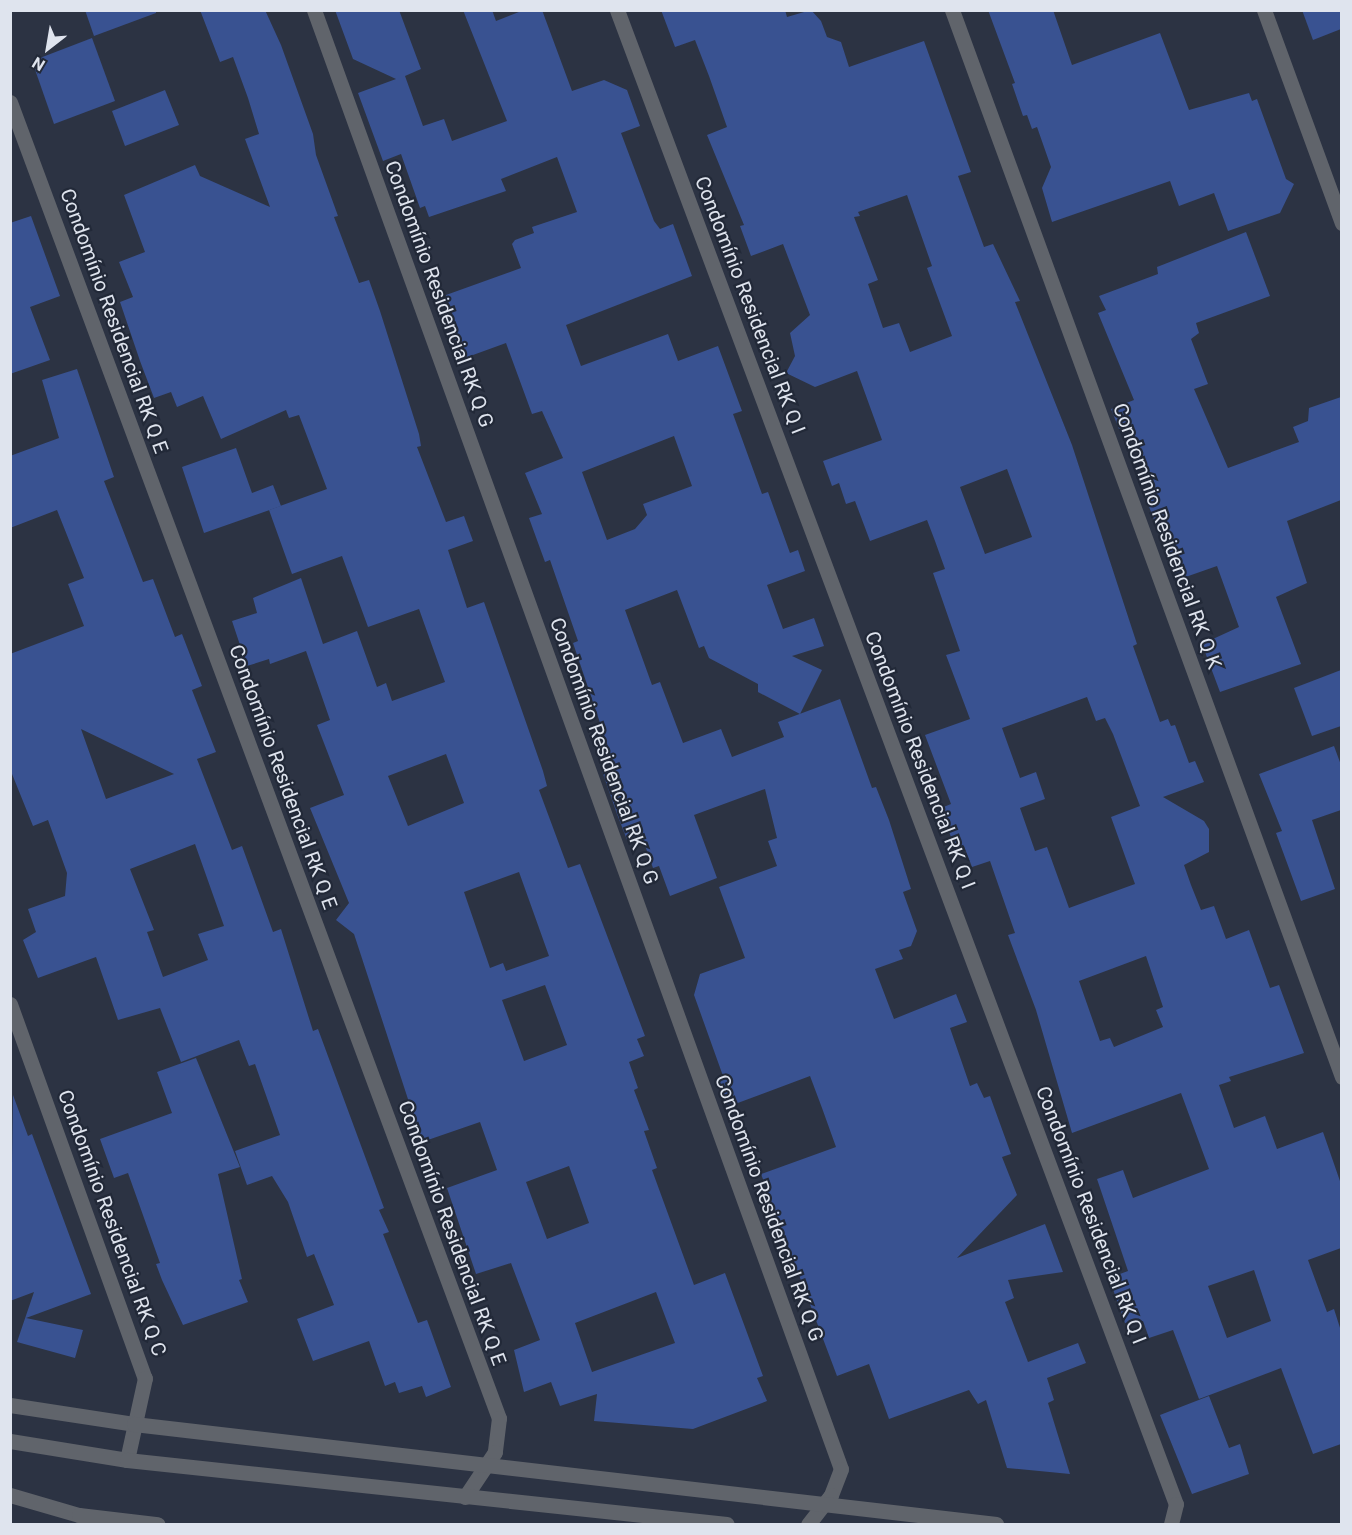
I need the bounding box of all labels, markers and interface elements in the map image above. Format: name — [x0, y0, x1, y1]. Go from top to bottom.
north arrow — [18, 18, 78, 78]
text: N — [29, 53, 48, 75]
street label: Condomínio Residencial RK Q G — [379, 157, 499, 431]
street label: Condomínio Residencial RK Q I — [690, 173, 810, 437]
street label: Condomínio Residencial RK Q E — [55, 185, 173, 457]
street label: Condomínio Residencial RK Q K — [1108, 400, 1226, 672]
street label: Condomínio Residencial RK Q G — [544, 614, 664, 888]
street label: Condomínio Residencial RK Q I — [860, 628, 980, 892]
street label: Condomínio Residencial RK Q E — [224, 641, 342, 913]
street label: Condomínio Residencial RK Q G — [709, 1071, 829, 1345]
street label: Condomínio Residencial RK Q I — [1031, 1083, 1151, 1347]
street label: Condomínio Residencial RK Q C — [53, 1087, 171, 1359]
street label: Condomínio Residencial RK Q E — [393, 1097, 511, 1369]

